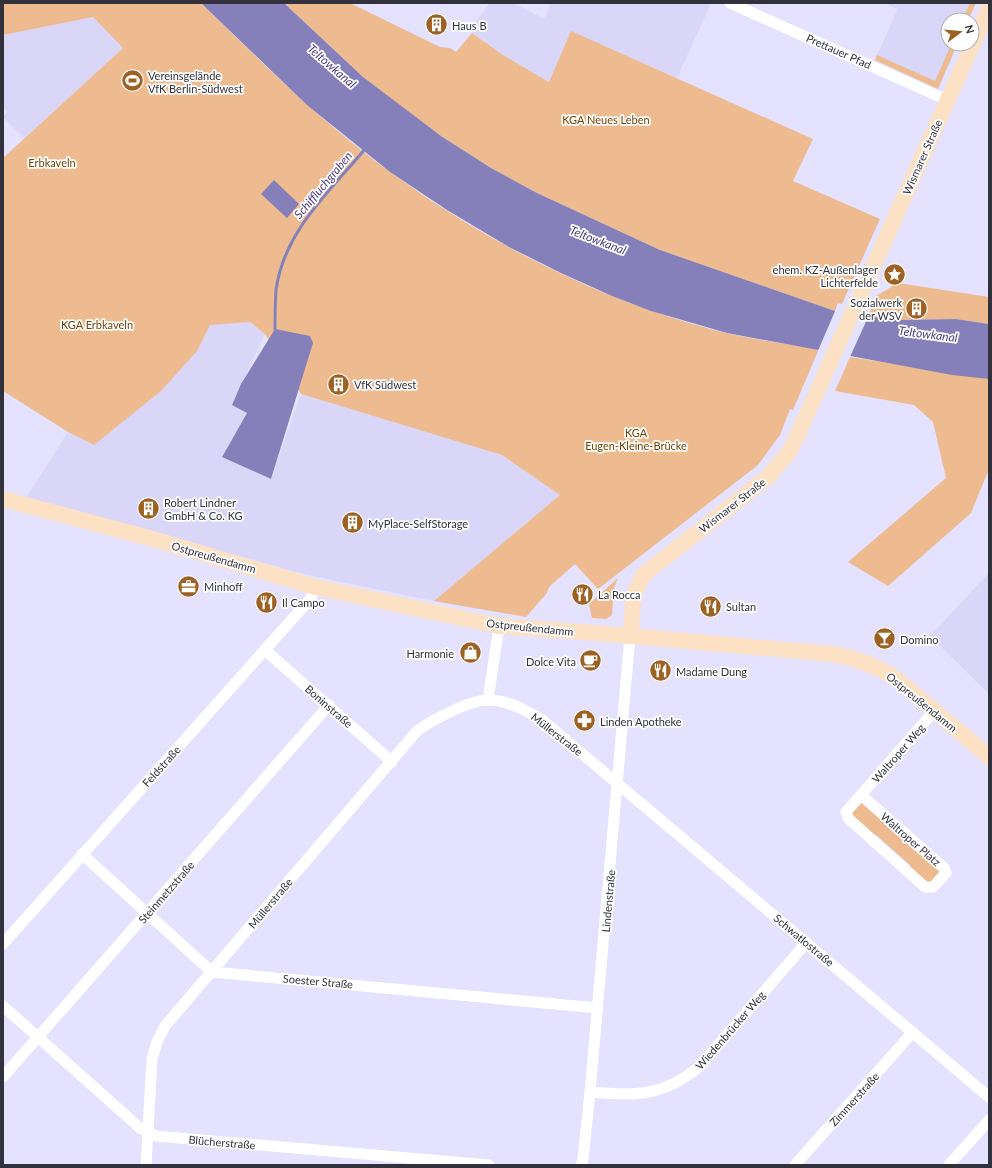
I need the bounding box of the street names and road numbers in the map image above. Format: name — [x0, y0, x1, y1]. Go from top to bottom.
street label: Prettauer Pfad — [805, 31, 873, 71]
street label: Wismarer Straße — [900, 117, 944, 196]
street label: Wismarer Straße — [696, 475, 768, 535]
street label: Ostpreußendamm — [170, 539, 258, 575]
street label: Ostpreußendamm — [486, 616, 574, 638]
street label: Ostpreußendamm — [884, 669, 960, 735]
street label: Boninstraße — [303, 682, 355, 730]
street label: Müllerstraße — [529, 710, 585, 758]
street label: Waltroper Weg — [869, 721, 927, 785]
street label: Feldstraße — [139, 743, 183, 789]
street label: Waltroper Platz — [878, 810, 944, 868]
street label: Steinmetzstraße — [135, 858, 197, 926]
street label: Lindenstraße — [599, 869, 617, 933]
street label: Müllerstraße — [245, 875, 295, 931]
street label: Schwatlostraße — [771, 911, 837, 969]
street label: Soester Straße — [282, 971, 354, 991]
street label: Wiedenbrücker Weg — [693, 988, 768, 1072]
street label: Zimmerstraße — [827, 1069, 882, 1128]
street label: Blücherstraße — [188, 1133, 256, 1151]

